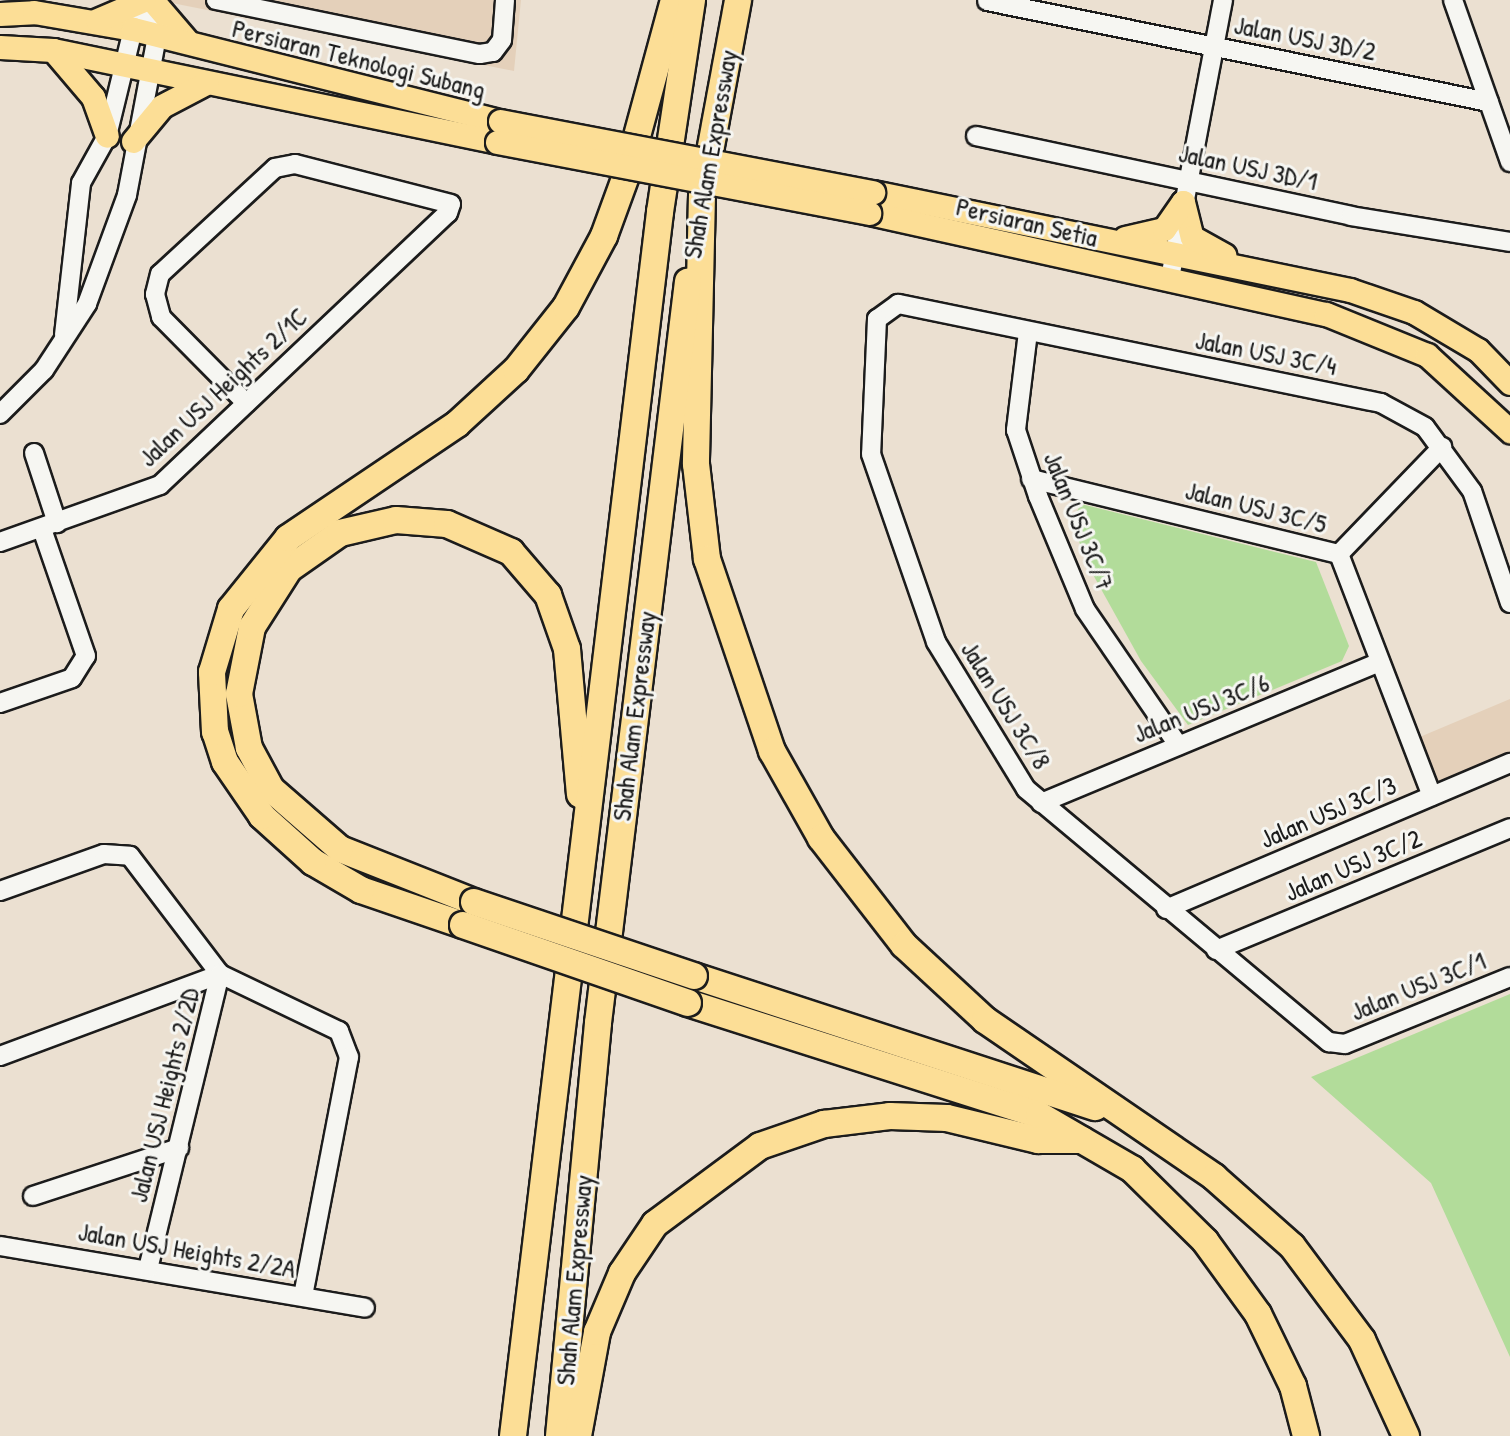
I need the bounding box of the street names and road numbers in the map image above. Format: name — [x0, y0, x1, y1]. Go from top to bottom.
street label: Jalan USJ 3D/2 — [1232, 9, 1378, 67]
street label: Persiaran Teknologi Subang — [229, 12, 489, 106]
street label: Shah Alam Expressway — [676, 47, 744, 261]
street label: Jalan USJ 3D/1 — [1176, 137, 1320, 197]
street label: Persiaran Setia — [953, 191, 1101, 253]
street label: Jalan USJ Heights 2/1C — [132, 301, 314, 473]
street label: Jalan USJ 3C/4 — [1193, 324, 1339, 382]
street label: Jalan USJ 3C/7 — [1037, 447, 1121, 595]
street label: Jalan USJ 3C/5 — [1182, 474, 1330, 540]
street label: Shah Alam Expressway — [606, 609, 662, 823]
street label: Jalan USJ 3C/8 — [954, 635, 1058, 775]
street label: Jalan USJ 3C/6 — [1129, 667, 1273, 749]
street label: Jalan USJ 3C/3 — [1255, 769, 1401, 855]
street label: Jalan USJ 3C/2 — [1280, 822, 1426, 908]
street label: Jalan USJ 3C/1 — [1346, 945, 1490, 1027]
street label: Jalan USJ Heights 2/2D — [122, 985, 206, 1205]
street label: Shah Alam Expressway — [549, 1173, 599, 1387]
street label: Jalan USJ Heights 2/2A — [76, 1216, 298, 1284]

